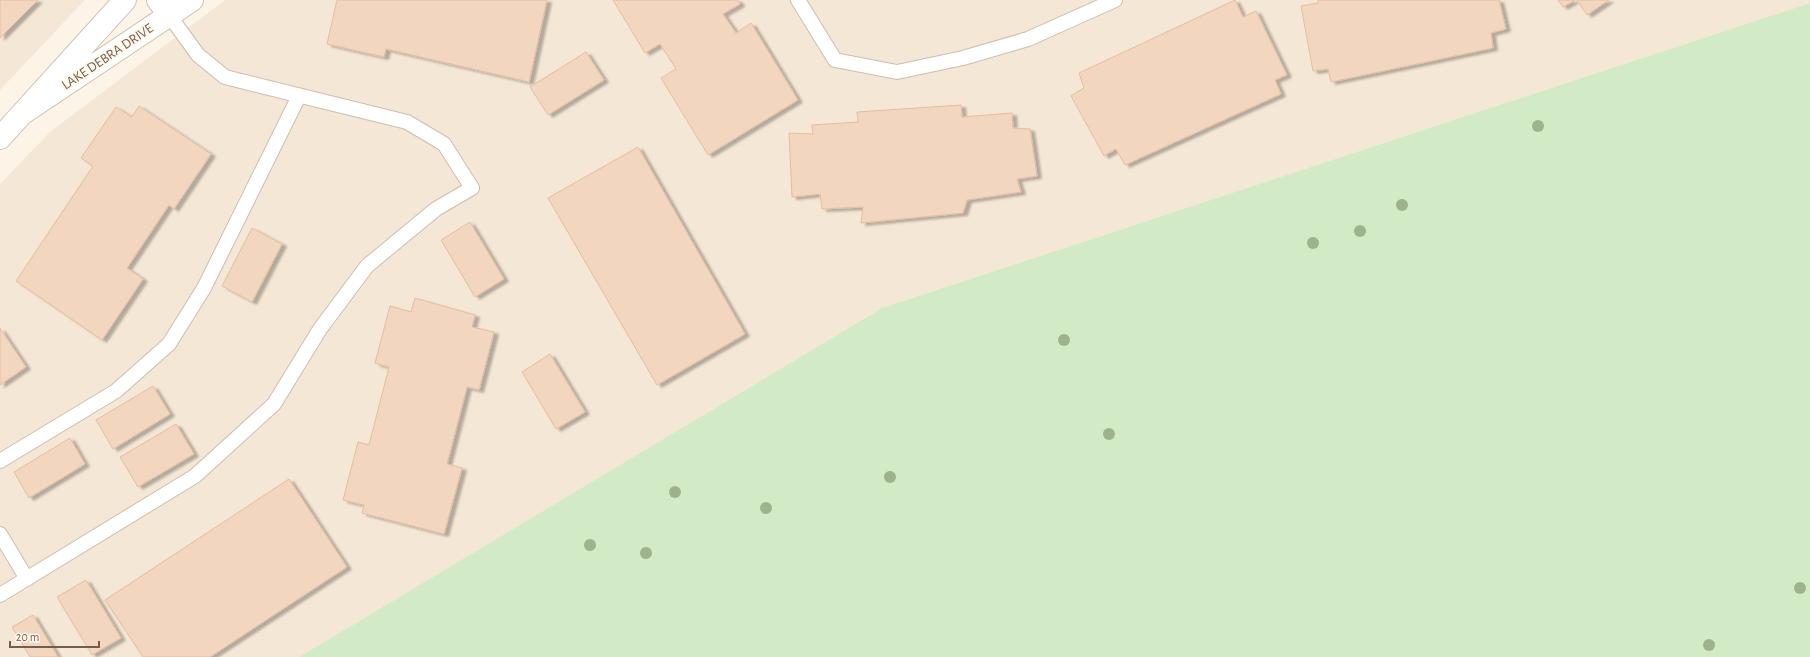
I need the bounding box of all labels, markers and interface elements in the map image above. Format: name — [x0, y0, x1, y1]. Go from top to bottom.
street label: LAKE DEBRA DRIVE — [59, 21, 156, 93]
scale bar — [10, 623, 99, 649]
text: 20 m — [16, 631, 39, 643]

